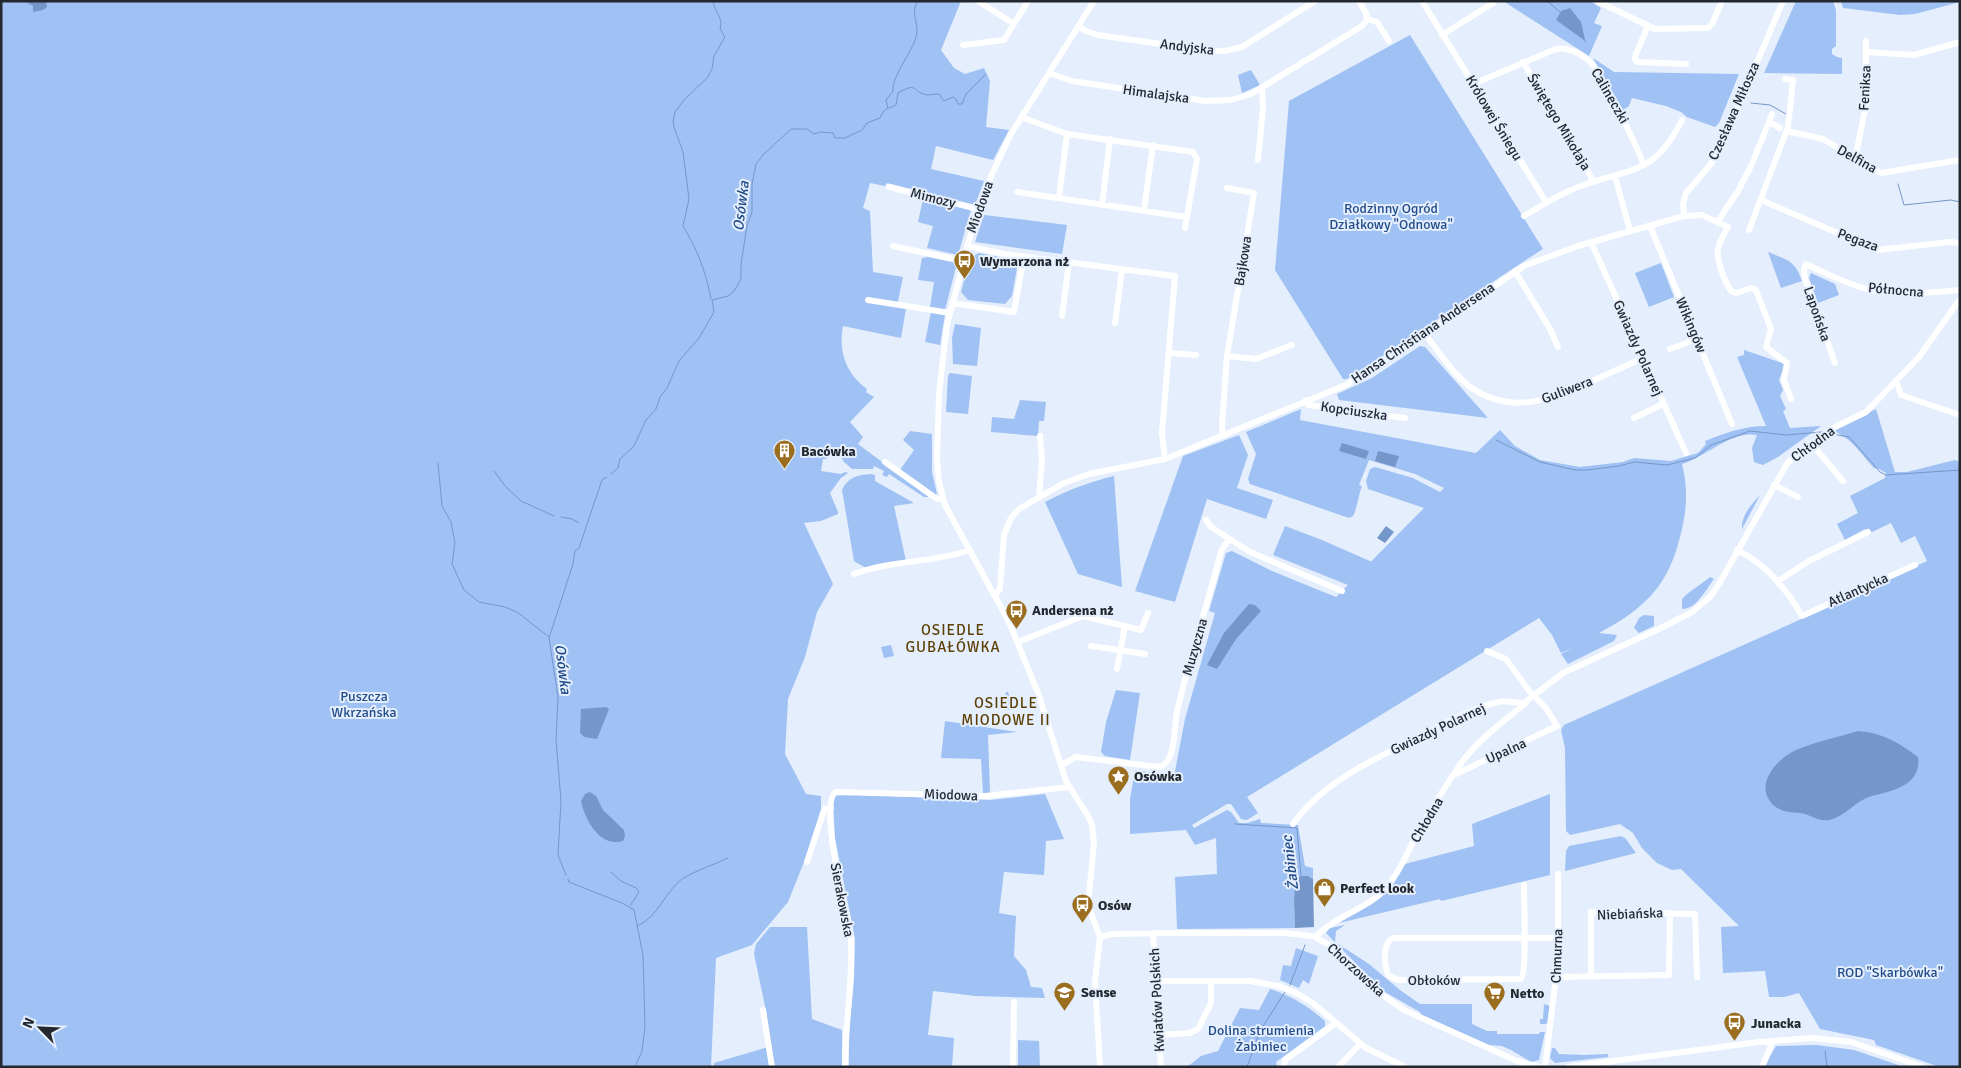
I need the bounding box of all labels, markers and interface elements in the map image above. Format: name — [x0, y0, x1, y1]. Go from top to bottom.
street label: Andyjska — [1159, 35, 1215, 59]
street label: Czesława Miłosza — [1705, 59, 1763, 163]
street label: Calineczki — [1587, 65, 1633, 127]
street label: Feniksa — [1855, 65, 1875, 111]
street label: Świętego Mikołaja — [1523, 70, 1595, 174]
street label: Królowej Śniegu — [1462, 72, 1526, 164]
street label: Himalajska — [1122, 81, 1190, 107]
street label: Delfina — [1834, 141, 1880, 177]
street label: Miodowa — [963, 179, 997, 235]
water label: Osówka — [729, 180, 753, 232]
street label: Mimozy — [909, 184, 958, 212]
park label: Rodzinny Ogród Działkowy "Odnowa" — [1329, 200, 1453, 233]
street label: Pegaza — [1835, 225, 1881, 255]
street label: Bajkowa — [1231, 235, 1255, 287]
bus stop icon: Wymarzona nż — [952, 249, 976, 280]
place label: Wymarzona nż — [980, 253, 1069, 270]
street label: Hansa Christiana Andersena — [1348, 279, 1498, 387]
street label: Północna — [1867, 279, 1925, 301]
street label: Lapońska — [1800, 284, 1834, 344]
street label: Wikingów — [1672, 295, 1710, 355]
street label: Gwiazdy Polarnej — [1609, 297, 1667, 399]
street label: Guliwera — [1539, 372, 1595, 408]
street label: Kopciuszka — [1319, 398, 1389, 424]
street label: Chłodna — [1788, 422, 1838, 466]
building icon: Bacówka — [773, 439, 797, 470]
place label: Bacówka — [801, 443, 856, 460]
street label: Atlantycka — [1825, 569, 1891, 611]
bus stop icon: Andersena nż — [1004, 598, 1028, 629]
place label: Andersena nż — [1032, 602, 1114, 619]
street label: Muzyczna — [1179, 616, 1211, 678]
district label: OSIEDLE GUBAŁÓWKA — [905, 621, 1001, 656]
water label: Osówka — [551, 643, 575, 695]
park label: Puszcza Wkrzańska — [331, 688, 397, 721]
district label: OSIEDLE MIODOWE II — [961, 694, 1051, 729]
street label: Gwiazdy Polarnej — [1388, 699, 1488, 759]
street label: Upalna — [1483, 735, 1529, 767]
place icon: Osówka — [1106, 764, 1130, 795]
place label: Osówka — [1134, 768, 1182, 785]
street label: Miodowa — [924, 786, 978, 804]
street label: Chłodna — [1407, 794, 1447, 846]
water label: Żabiniec — [1278, 834, 1302, 891]
street label: Sierakowska — [827, 862, 857, 938]
shop icon: Perfect look — [1312, 876, 1336, 907]
place label: Perfect look — [1340, 880, 1415, 897]
bus stop icon: Osów — [1070, 893, 1094, 924]
place label: Osów — [1098, 897, 1132, 914]
street label: Niebiańska — [1596, 904, 1664, 924]
street label: Chmurna — [1548, 928, 1566, 984]
street label: Chorzowska — [1323, 940, 1389, 1000]
street label: Kwiatów Polskich — [1146, 948, 1168, 1052]
park label: ROD "Skarbówka" — [1837, 964, 1943, 981]
street label: Obłoków — [1408, 972, 1460, 989]
school or university icon: Sense — [1053, 980, 1077, 1011]
supermarket icon: Netto — [1482, 981, 1506, 1012]
place label: Sense — [1081, 984, 1117, 1001]
place label: Netto — [1510, 985, 1544, 1002]
north arrow — [15, 1003, 65, 1053]
bus stop icon: Junacka — [1723, 1011, 1747, 1042]
text: N — [19, 1015, 38, 1031]
place label: Junacka — [1751, 1015, 1801, 1032]
park label: Dolina strumienia Żabiniec — [1208, 1022, 1314, 1055]

